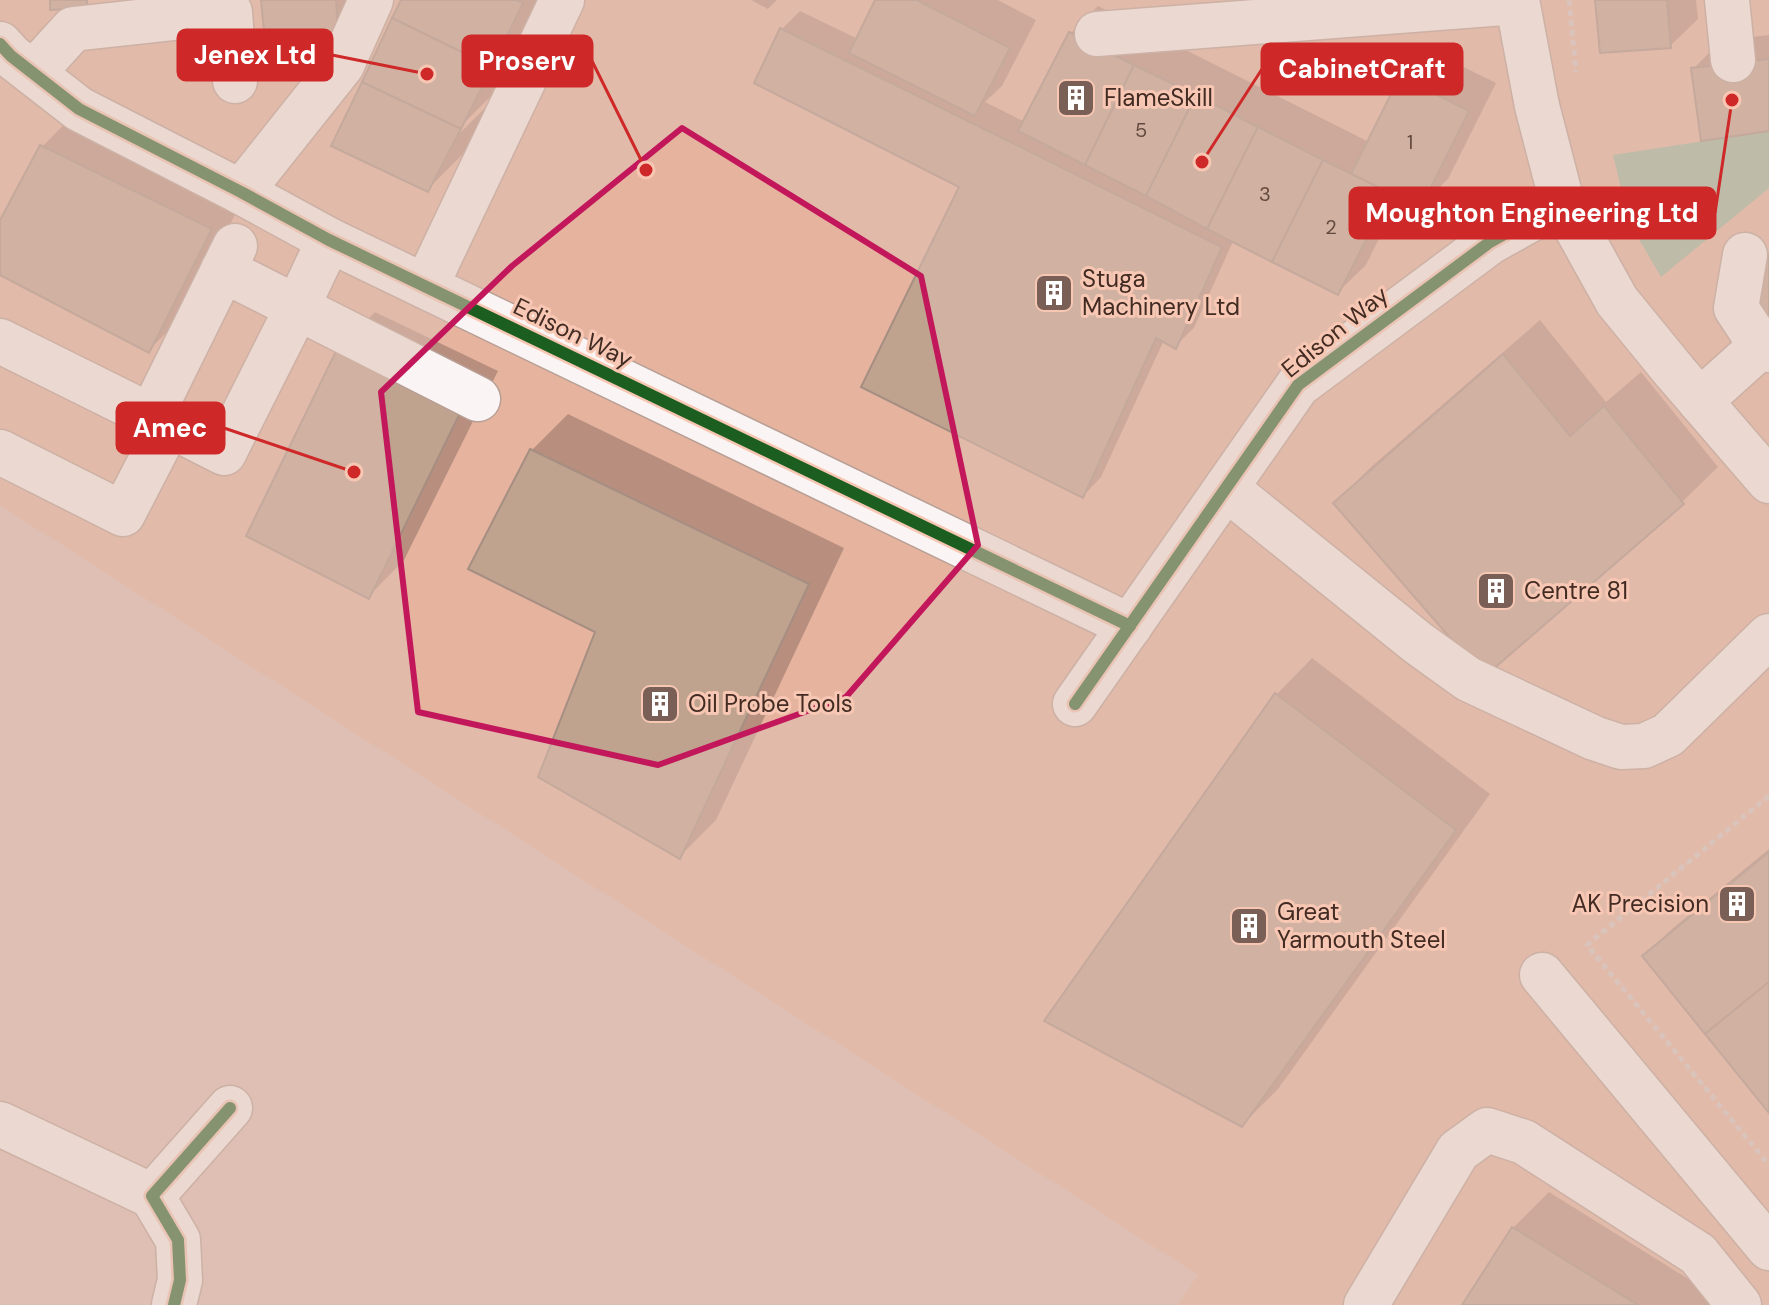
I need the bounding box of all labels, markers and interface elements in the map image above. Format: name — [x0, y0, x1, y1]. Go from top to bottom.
callout: Jenex Ltd — [178, 30, 332, 80]
callout: Proserv — [463, 36, 592, 86]
text: Jenex Ltd — [194, 38, 316, 72]
text: Proserv — [478, 44, 576, 78]
callout: CabinetCraft — [1262, 44, 1462, 94]
text: CabinetCraft — [1278, 52, 1446, 86]
building icon: FlameSkill — [1055, 77, 1097, 119]
place label: FlameSkill — [1104, 82, 1213, 113]
house number: 5 — [1135, 117, 1147, 143]
house number: 1 — [1407, 129, 1413, 155]
house number: 3 — [1259, 181, 1271, 207]
callout: Moughton Engineering Ltd — [1350, 188, 1715, 238]
text: Moughton Engineering Ltd — [1365, 196, 1699, 230]
house number: 2 — [1325, 214, 1337, 240]
place label: Stuga Machinery Ltd — [1082, 263, 1240, 322]
building icon: Stuga Machinery Ltd — [1033, 272, 1075, 314]
street label: Edison Way — [1275, 279, 1395, 384]
street label: Edison Way — [508, 290, 638, 375]
callout: Amec — [117, 403, 224, 453]
text: Amec — [133, 411, 207, 445]
building icon: Centre 81 — [1475, 570, 1517, 612]
place label: Centre 81 — [1524, 575, 1628, 606]
building icon: Oil Probe Tools — [639, 683, 681, 725]
place label: Oil Probe Tools — [688, 688, 853, 719]
building icon: AK Precision — [1716, 883, 1758, 925]
place label: AK Precision — [1571, 888, 1709, 919]
place label: Great Yarmouth Steel — [1277, 896, 1446, 955]
building icon: Great Yarmouth Steel — [1228, 905, 1270, 947]

